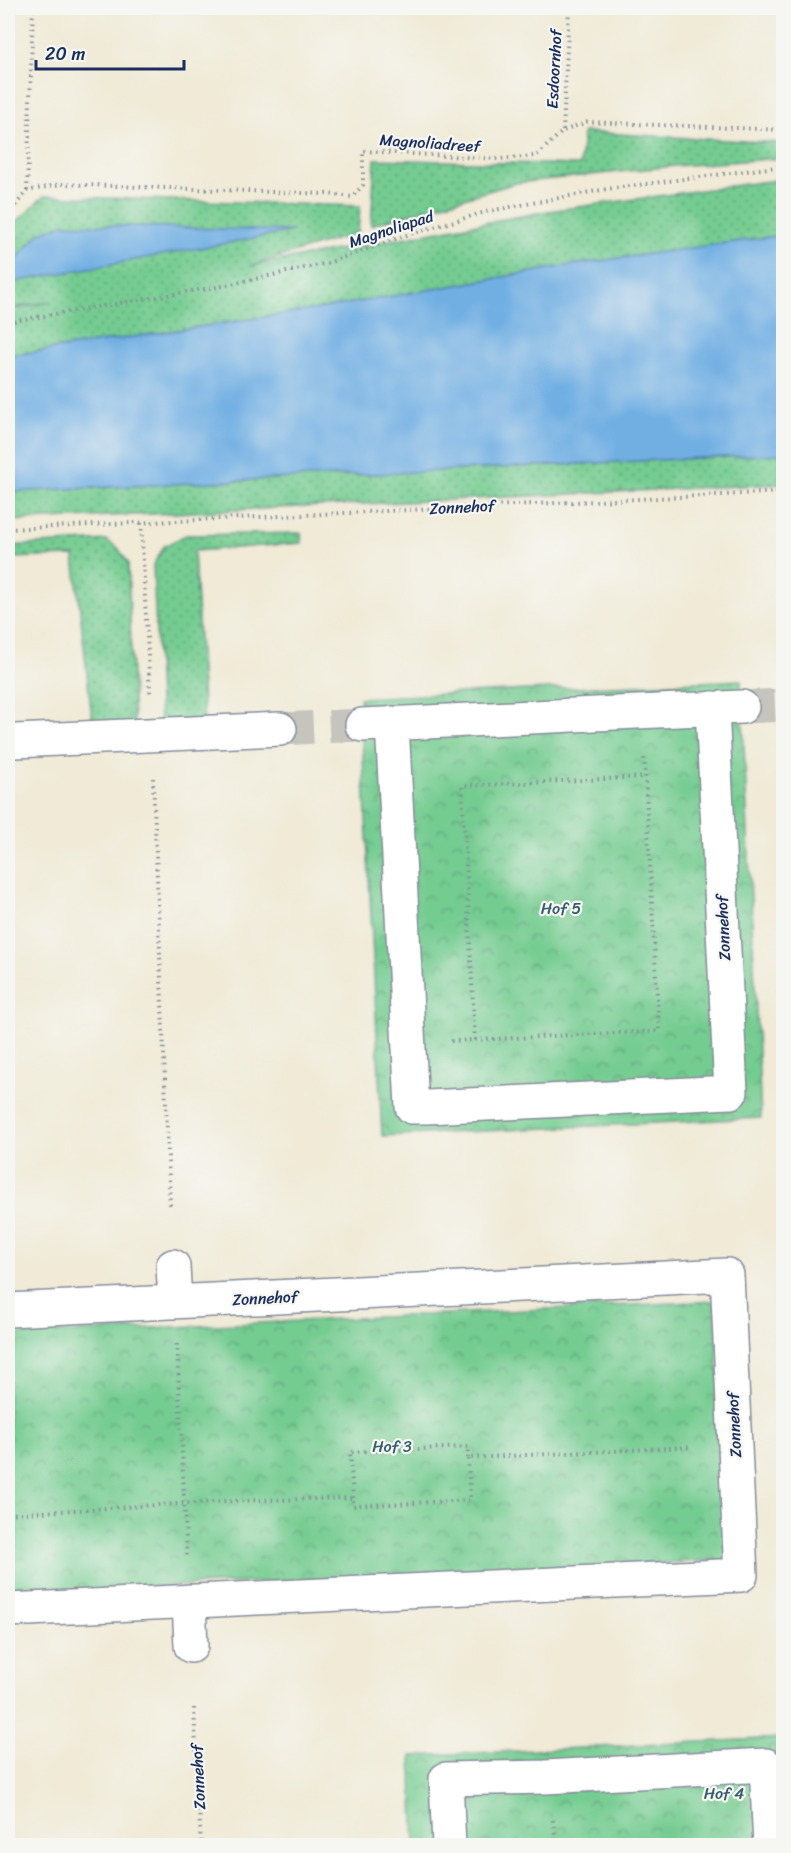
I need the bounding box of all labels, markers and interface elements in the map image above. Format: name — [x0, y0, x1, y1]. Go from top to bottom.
street label: Esdoornhof — [537, 27, 571, 109]
scale bar — [36, 33, 184, 71]
text: 20 m — [45, 38, 85, 70]
street label: Magnoliadreef — [379, 125, 483, 161]
street label: Magnoliapad — [345, 201, 439, 256]
street label: Zonnehof — [428, 491, 497, 523]
street label: Zonnehof — [707, 893, 739, 962]
park label: Hof 5 — [541, 894, 581, 923]
street label: Zonnehof — [231, 1282, 300, 1314]
street label: Zonnehof — [718, 1390, 750, 1459]
park label: Hof 3 — [372, 1432, 412, 1461]
street label: Zonnehof — [182, 1742, 214, 1811]
park label: Hof 4 — [704, 1779, 744, 1808]

